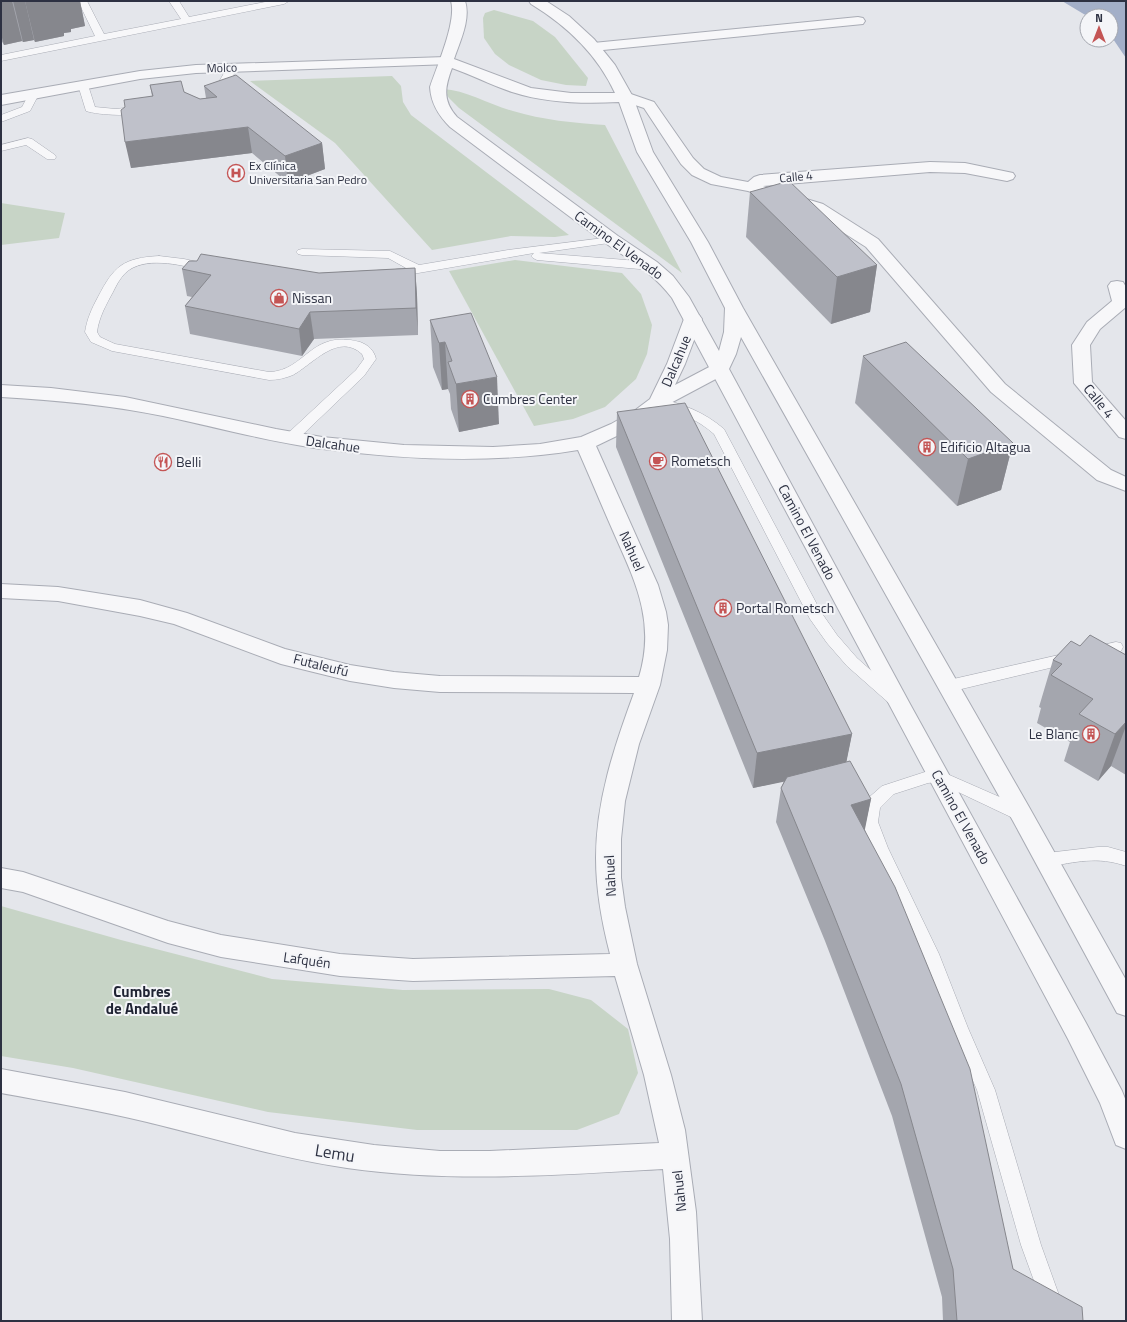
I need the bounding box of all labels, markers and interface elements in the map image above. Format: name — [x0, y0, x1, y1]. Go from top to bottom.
north arrow — [1079, 8, 1119, 48]
text: N — [1095, 10, 1103, 26]
street label: Molco — [206, 57, 238, 78]
place label: Ex Clínica Universitaria San Pedro — [249, 156, 367, 189]
hospital icon: Ex Clínica Universitaria San Pedro — [226, 163, 246, 183]
street label: Calle 4 — [778, 166, 814, 187]
street label: Camino El Venado — [570, 205, 668, 284]
place label: Nissan — [292, 287, 332, 308]
shop icon: Nissan — [269, 288, 289, 308]
street label: Dalcahue — [655, 332, 696, 390]
street label: Calle 4 — [1079, 379, 1120, 423]
place label: Cumbres Center — [483, 388, 577, 409]
building icon: Cumbres Center — [460, 389, 480, 409]
street label: Dalcahue — [305, 429, 361, 458]
place label: Edificio Altagua — [940, 436, 1031, 457]
building icon: Edificio Altagua — [917, 437, 937, 457]
place label: Rometsch — [671, 450, 731, 471]
place label: Belli — [176, 451, 201, 472]
cafe icon: Rometsch — [648, 451, 668, 471]
restaurant icon: Belli — [153, 452, 173, 472]
street label: Camino El Venado — [773, 480, 841, 583]
street label: Nahuel — [614, 527, 651, 574]
place label: Portal Rometsch — [736, 597, 834, 618]
building icon: Portal Rometsch — [713, 598, 733, 618]
street label: Futaleufú — [291, 648, 351, 682]
place label: Le Blanc — [1029, 723, 1078, 744]
building icon: Le Blanc — [1081, 724, 1101, 744]
street label: Camino El Venado — [927, 766, 996, 868]
street label: Nahuel — [598, 855, 621, 897]
street label: Lafquén — [282, 946, 332, 973]
district label: Cumbres de Andalué — [106, 980, 179, 1020]
street label: Lemu — [313, 1137, 357, 1169]
street label: Nahuel — [666, 1169, 691, 1213]

